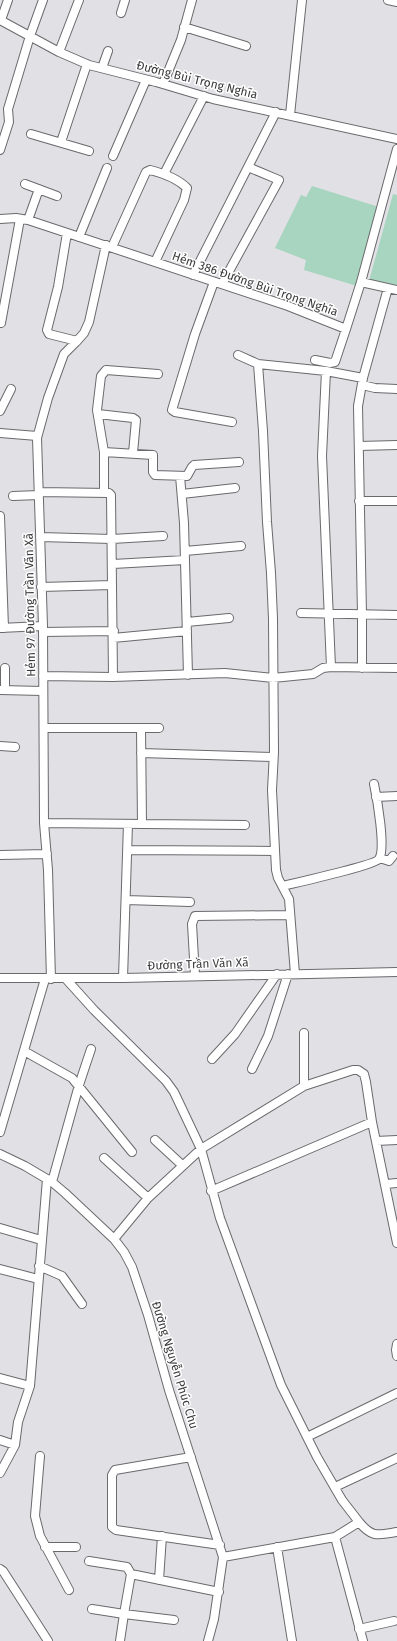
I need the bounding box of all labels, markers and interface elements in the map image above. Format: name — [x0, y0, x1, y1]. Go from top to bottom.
street label: Đường Bùi Trọng Nghĩa — [135, 58, 259, 102]
street label: Hẻm 386 Đường Bùi Trọng Nghĩa — [170, 249, 340, 319]
street label: Hẻm 97 Đường Trần Văn Xã — [21, 533, 38, 677]
street label: Đường Trần Văn Xã — [147, 954, 249, 973]
street label: Đường Nguyễn Phúc Chu — [149, 1299, 202, 1430]

